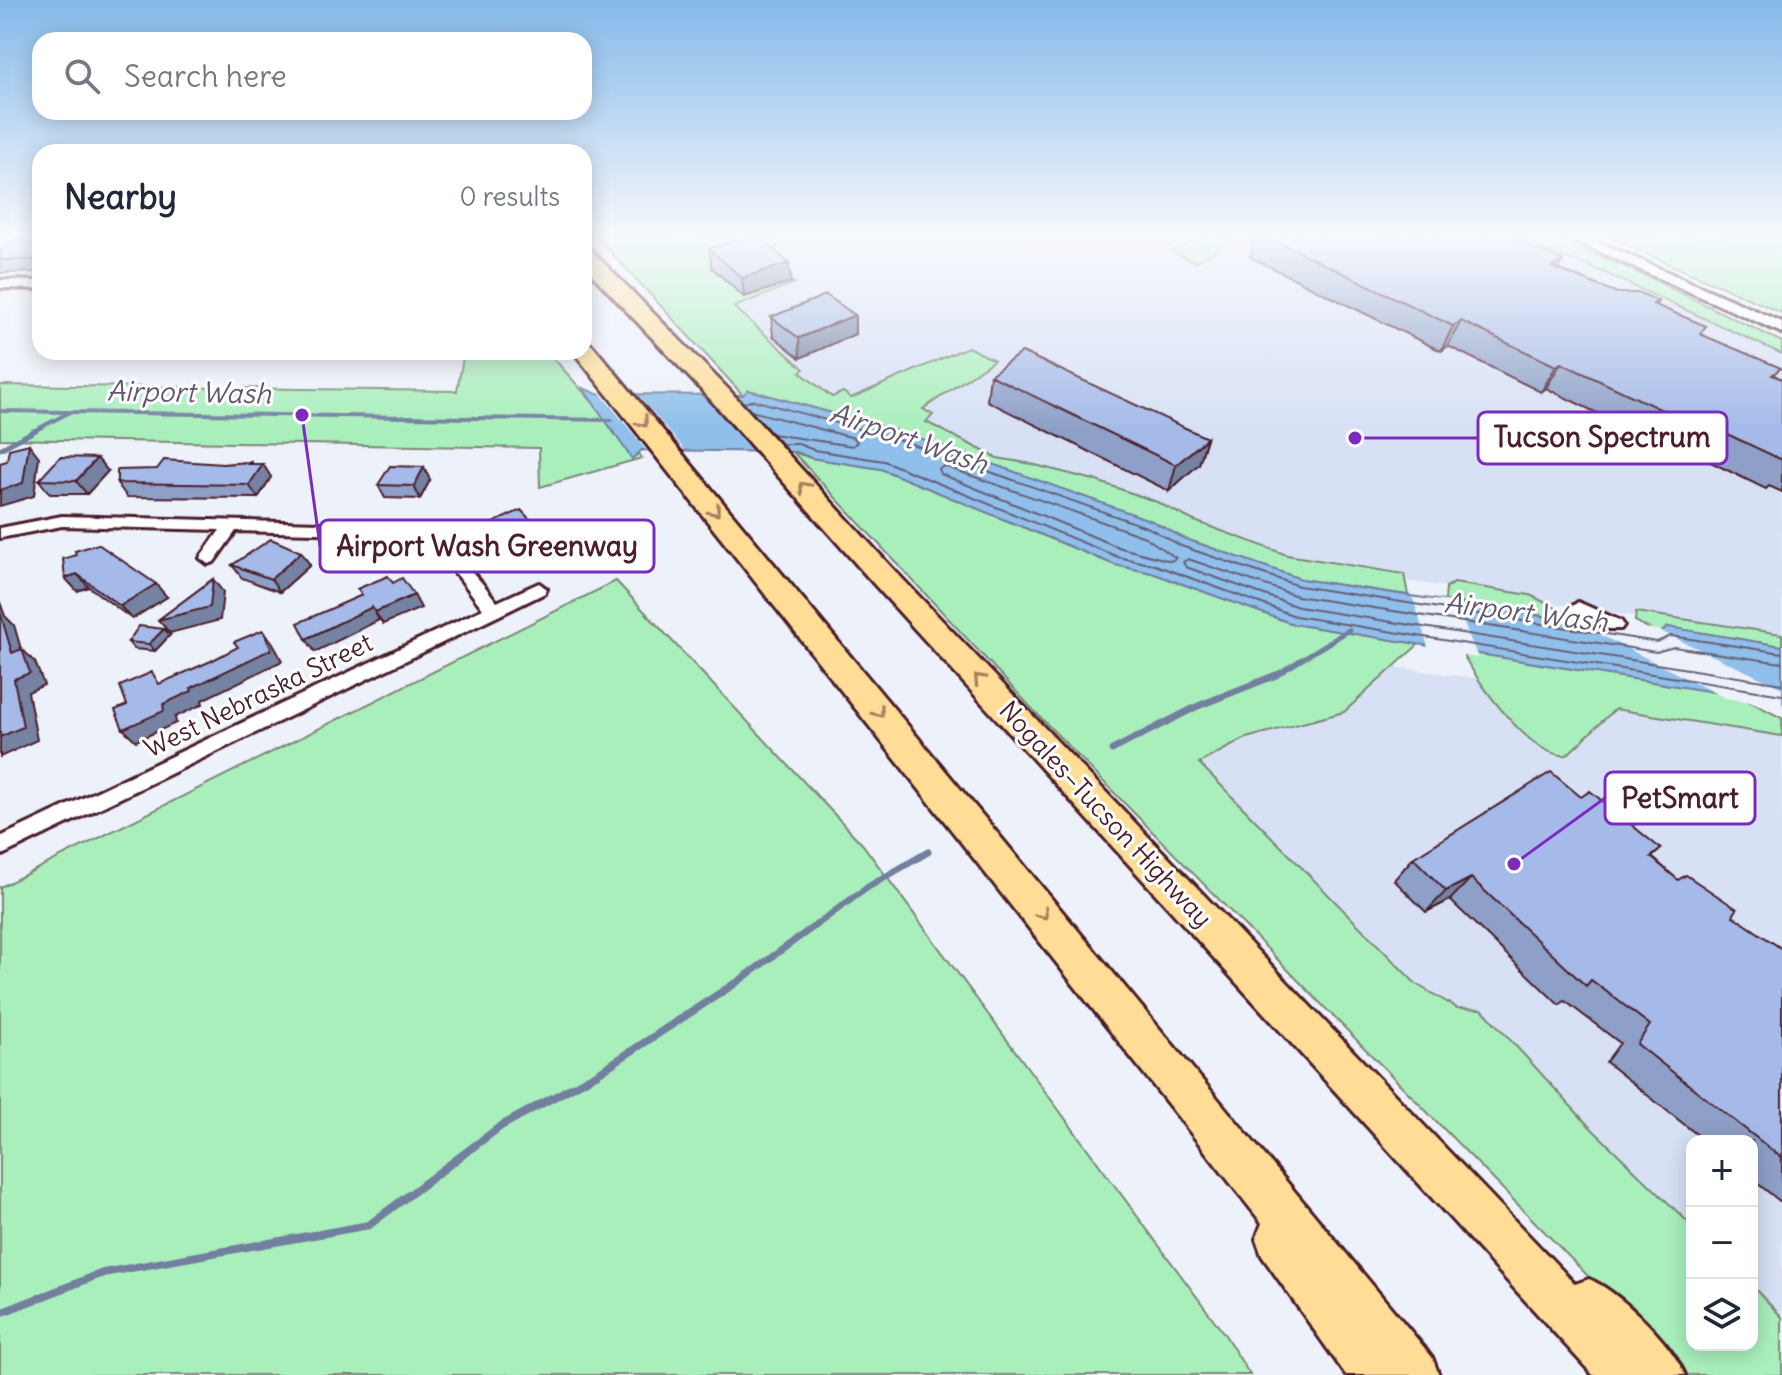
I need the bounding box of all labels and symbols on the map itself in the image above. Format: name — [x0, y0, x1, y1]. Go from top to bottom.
water label: Airport Wash — [107, 373, 272, 411]
water label: Airport Wash — [825, 394, 993, 482]
callout: Tucson Spectrum — [1478, 412, 1727, 464]
one-way arrow — [633, 413, 648, 427]
text: Tucson Spectrum — [1493, 419, 1711, 455]
one-way arrow — [799, 482, 813, 497]
one-way arrow — [705, 501, 720, 516]
callout: Airport Wash Greenway — [320, 520, 654, 572]
text: Airport Wash Greenway — [336, 528, 638, 564]
water label: Airport Wash — [1442, 584, 1611, 640]
street label: West Nebraska Street — [138, 625, 378, 765]
one-way arrow — [974, 674, 989, 688]
street label: Nogales–Tucson Highway — [992, 694, 1220, 934]
one-way arrow — [869, 703, 884, 718]
callout: PetSmart — [1605, 772, 1755, 824]
text: PetSmart — [1621, 780, 1739, 816]
one-way arrow — [1033, 905, 1048, 919]

